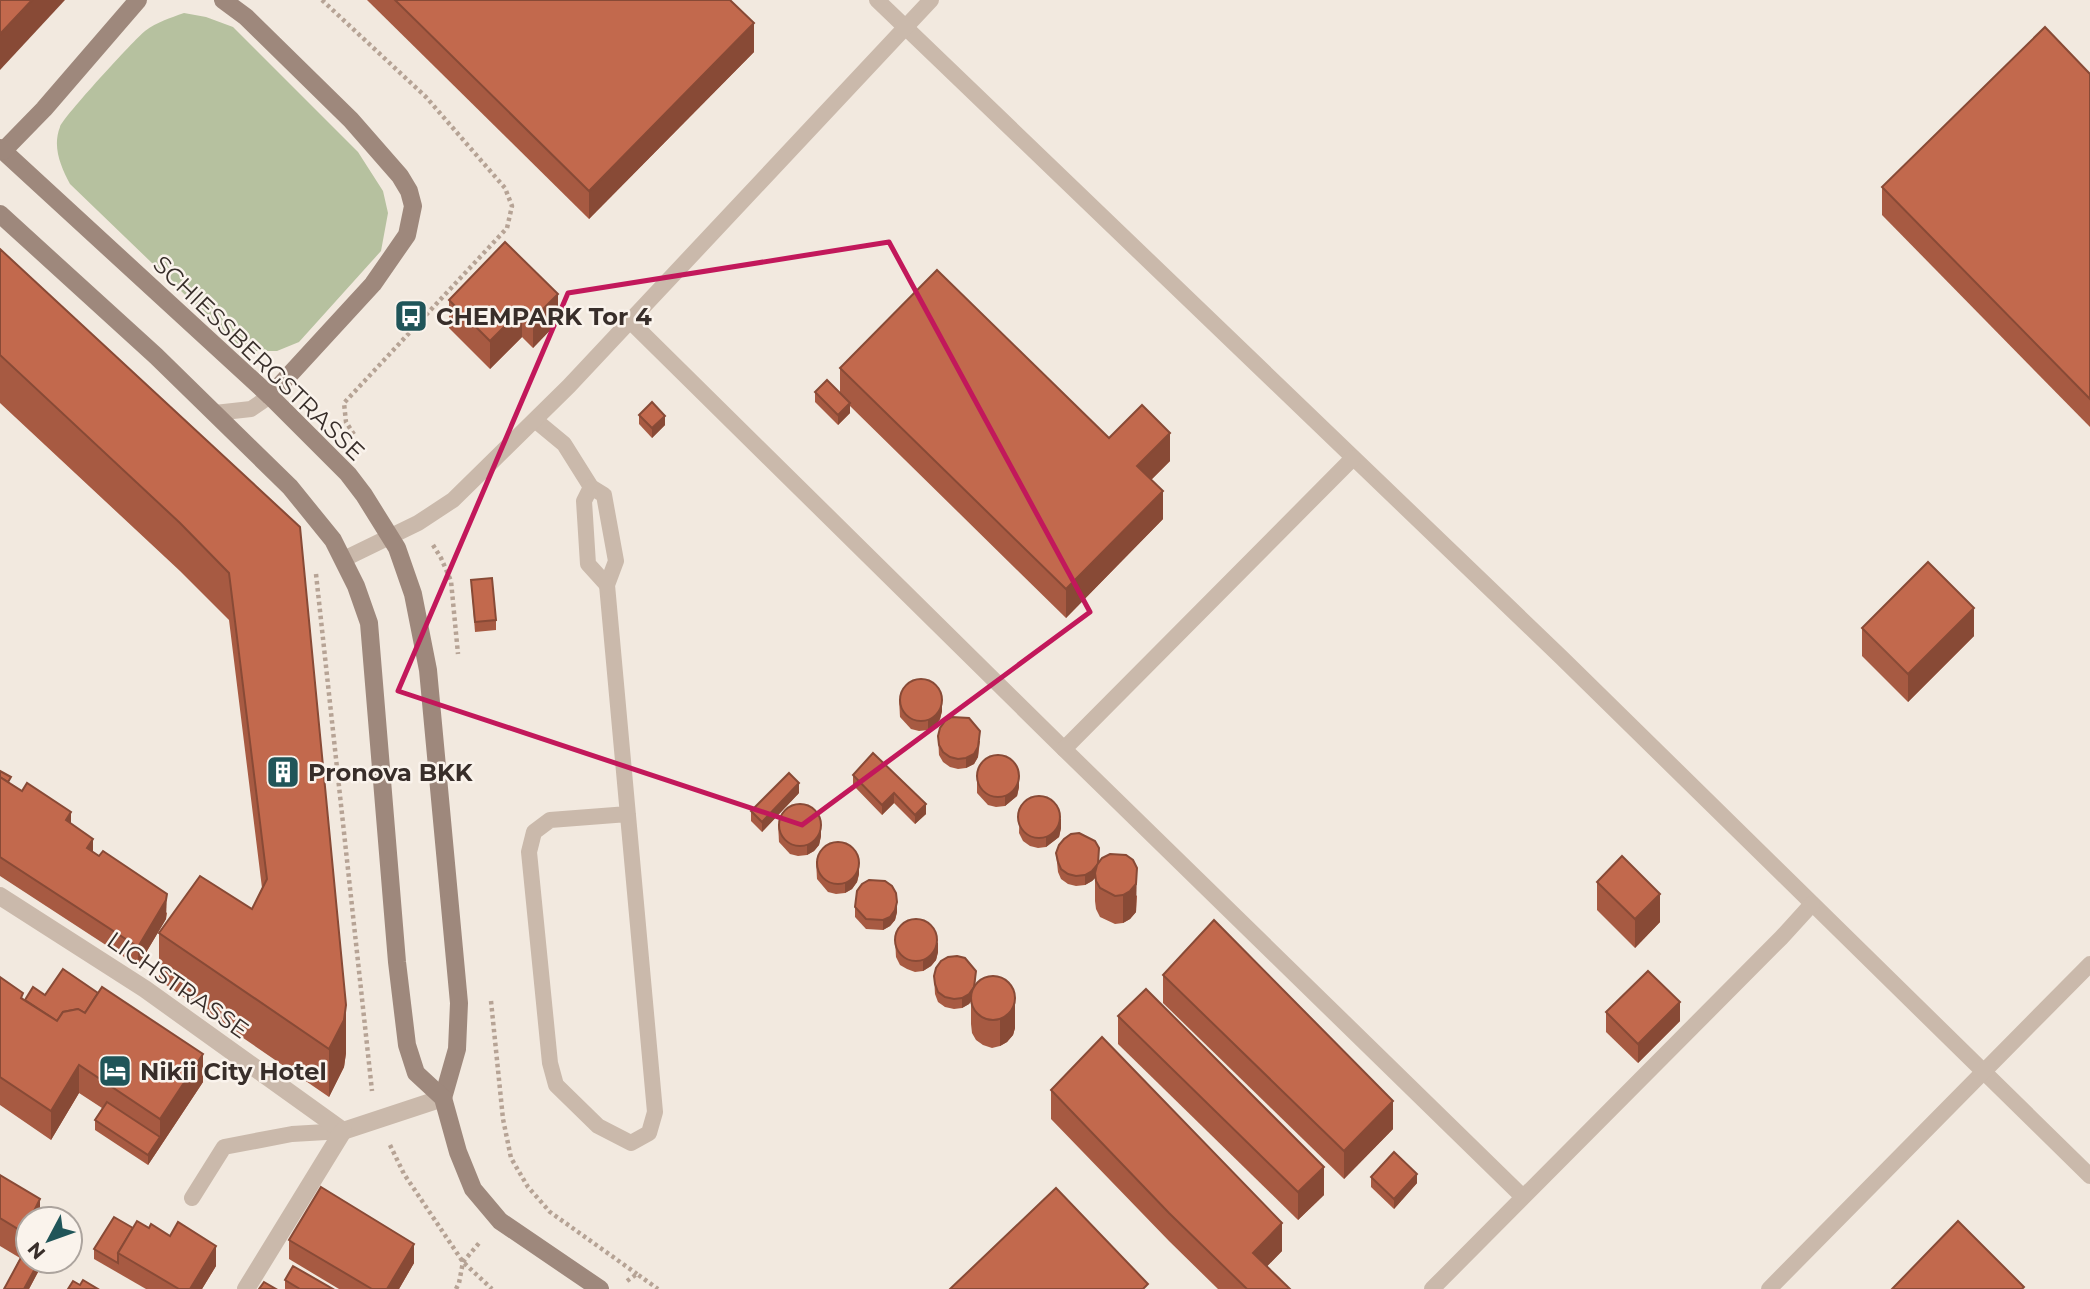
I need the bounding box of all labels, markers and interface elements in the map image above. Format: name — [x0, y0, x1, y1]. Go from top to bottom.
street label: SCHIESSBERGSTRASSE — [147, 249, 371, 467]
bus stop icon: CHEMPARK Tor 4 — [392, 297, 430, 335]
place label: CHEMPARK Tor 4 — [436, 302, 652, 331]
building icon: Pronova BKK — [264, 753, 302, 791]
place label: Pronova BKK — [308, 758, 474, 787]
street label: LICHSTRASSE — [102, 925, 254, 1045]
hotel icon: Nikii City Hotel — [96, 1052, 134, 1090]
place label: Nikii City Hotel — [140, 1057, 327, 1086]
north arrow — [14, 1205, 84, 1275]
text: N — [23, 1237, 50, 1264]

